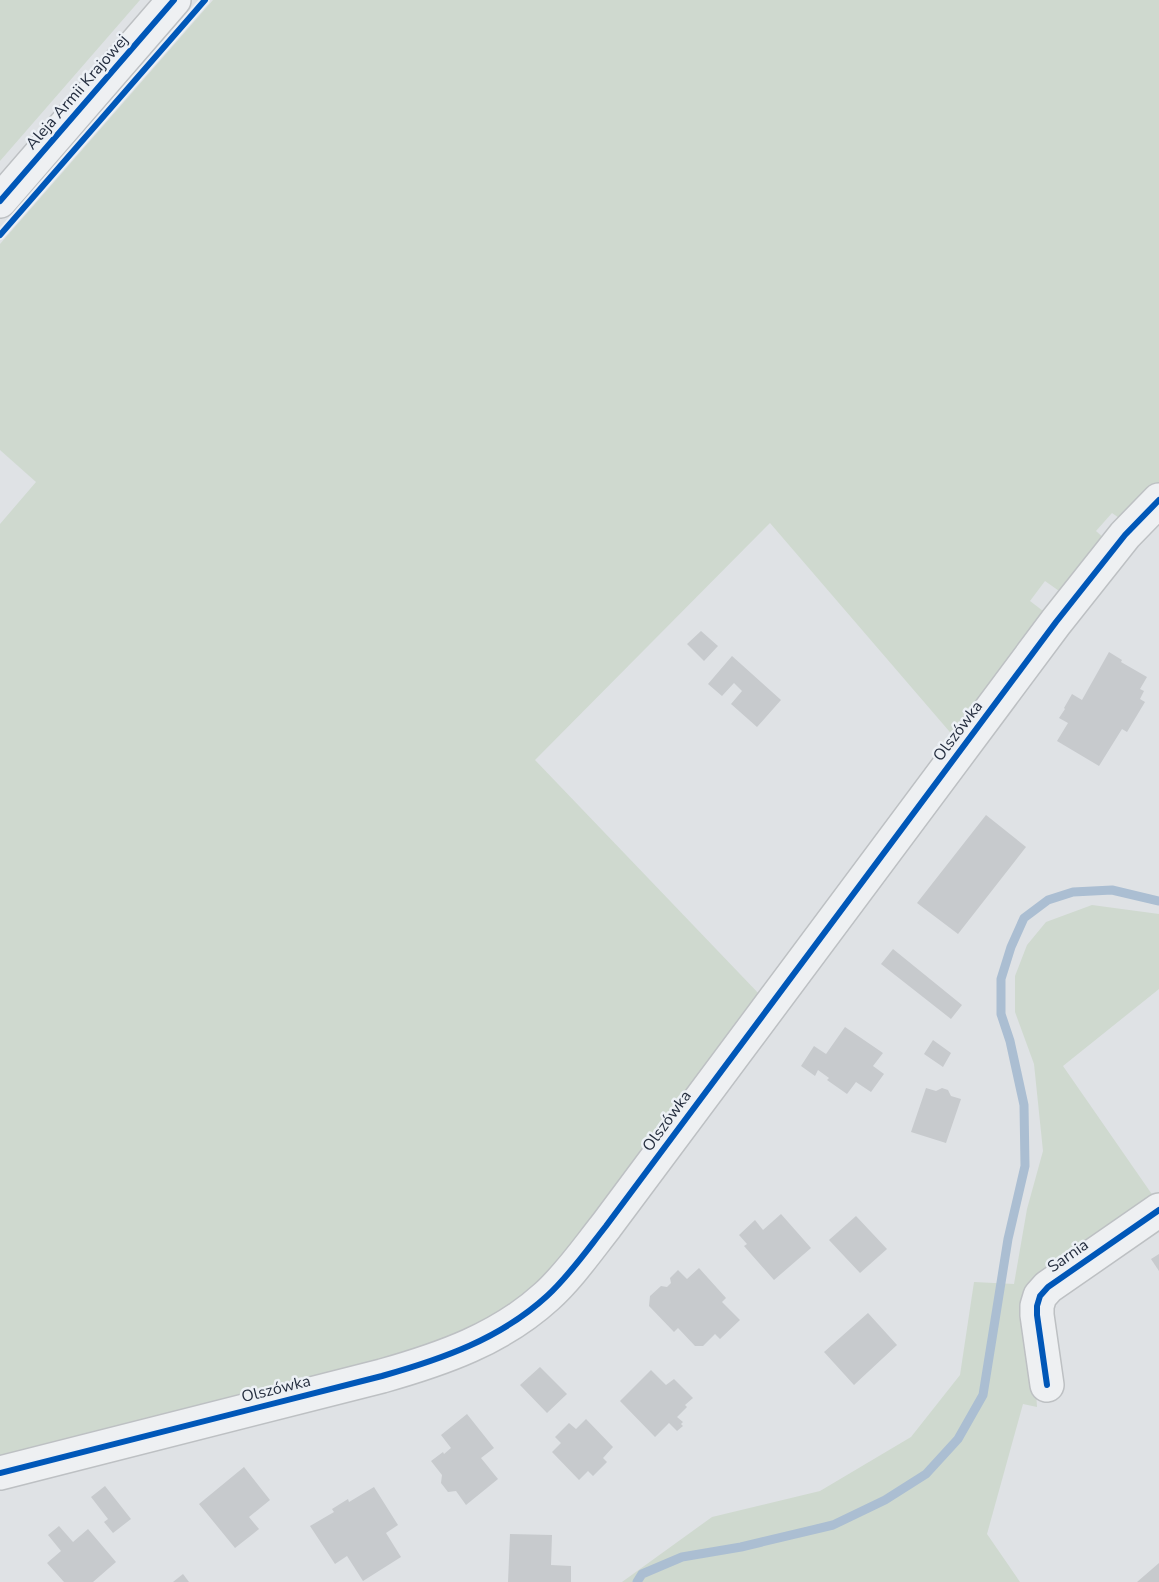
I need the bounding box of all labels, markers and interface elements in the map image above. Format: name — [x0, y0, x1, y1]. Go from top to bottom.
street label: Aleja Armii Krajowej — [21, 30, 133, 154]
street label: Olszówka — [928, 696, 988, 766]
street label: Olszówka — [637, 1086, 697, 1156]
street label: Sarnia — [1043, 1234, 1093, 1278]
street label: Olszówka — [239, 1370, 313, 1408]

